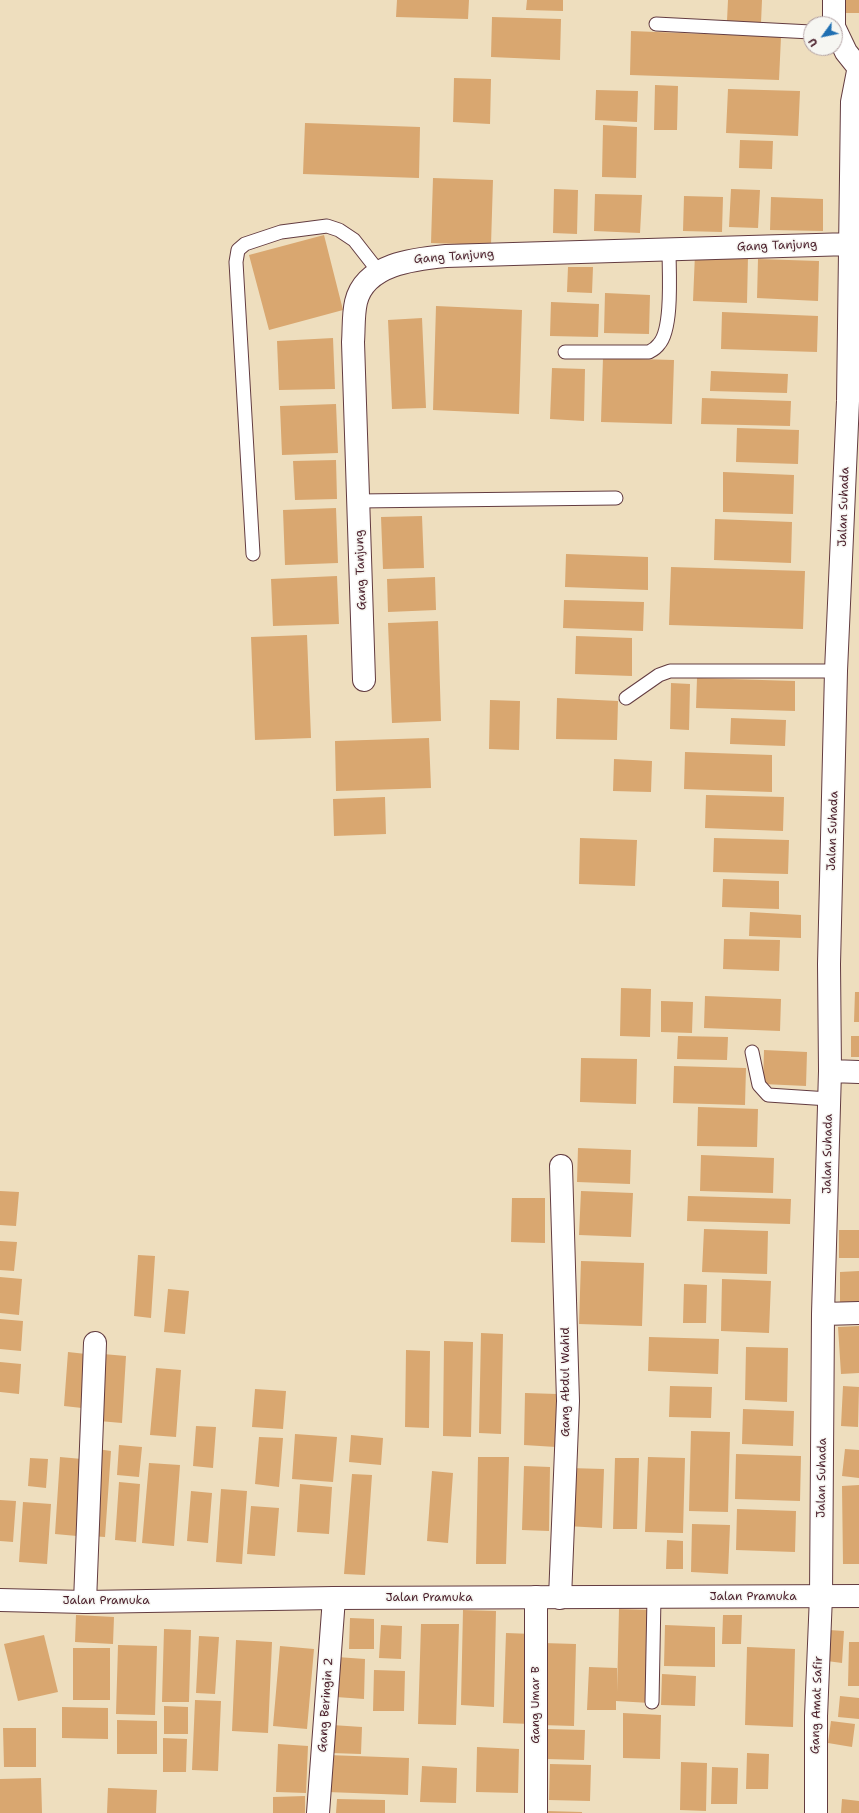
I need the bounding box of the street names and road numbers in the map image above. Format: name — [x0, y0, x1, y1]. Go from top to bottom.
street label: Gang Tanjung — [737, 237, 817, 255]
street label: Gang Tanjung — [413, 247, 495, 267]
street label: Jalan Suhada — [835, 467, 853, 547]
street label: Gang Tanjung — [352, 530, 370, 610]
street label: Jalan Suhada — [824, 791, 842, 871]
street label: Jalan Suhada — [820, 1114, 836, 1194]
street label: Gang Abdul Wahid — [559, 1327, 573, 1437]
street label: Jalan Suhada — [814, 1438, 830, 1518]
street label: Jalan Pramuka — [709, 1590, 797, 1604]
street label: Jalan Pramuka — [385, 1591, 473, 1605]
street label: Jalan Pramuka — [62, 1594, 150, 1608]
street label: Gang Amat Safir — [808, 1656, 826, 1754]
street label: Gang Beringin 2 — [316, 1657, 336, 1753]
street label: Gang Umar B — [529, 1666, 543, 1744]

